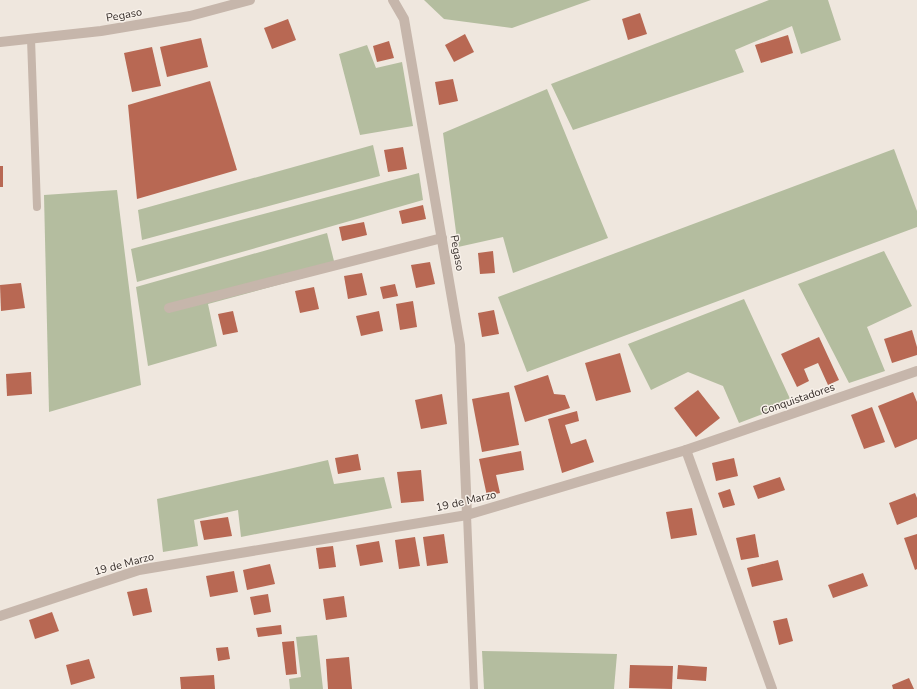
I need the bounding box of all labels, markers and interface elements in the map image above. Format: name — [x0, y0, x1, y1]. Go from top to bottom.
street label: Pegaso — [105, 4, 143, 26]
street label: Pegaso — [446, 234, 468, 272]
street label: Conquistadores — [759, 379, 837, 419]
street label: 19 de Marzo — [434, 487, 498, 515]
street label: 19 de Marzo — [92, 549, 156, 579]

